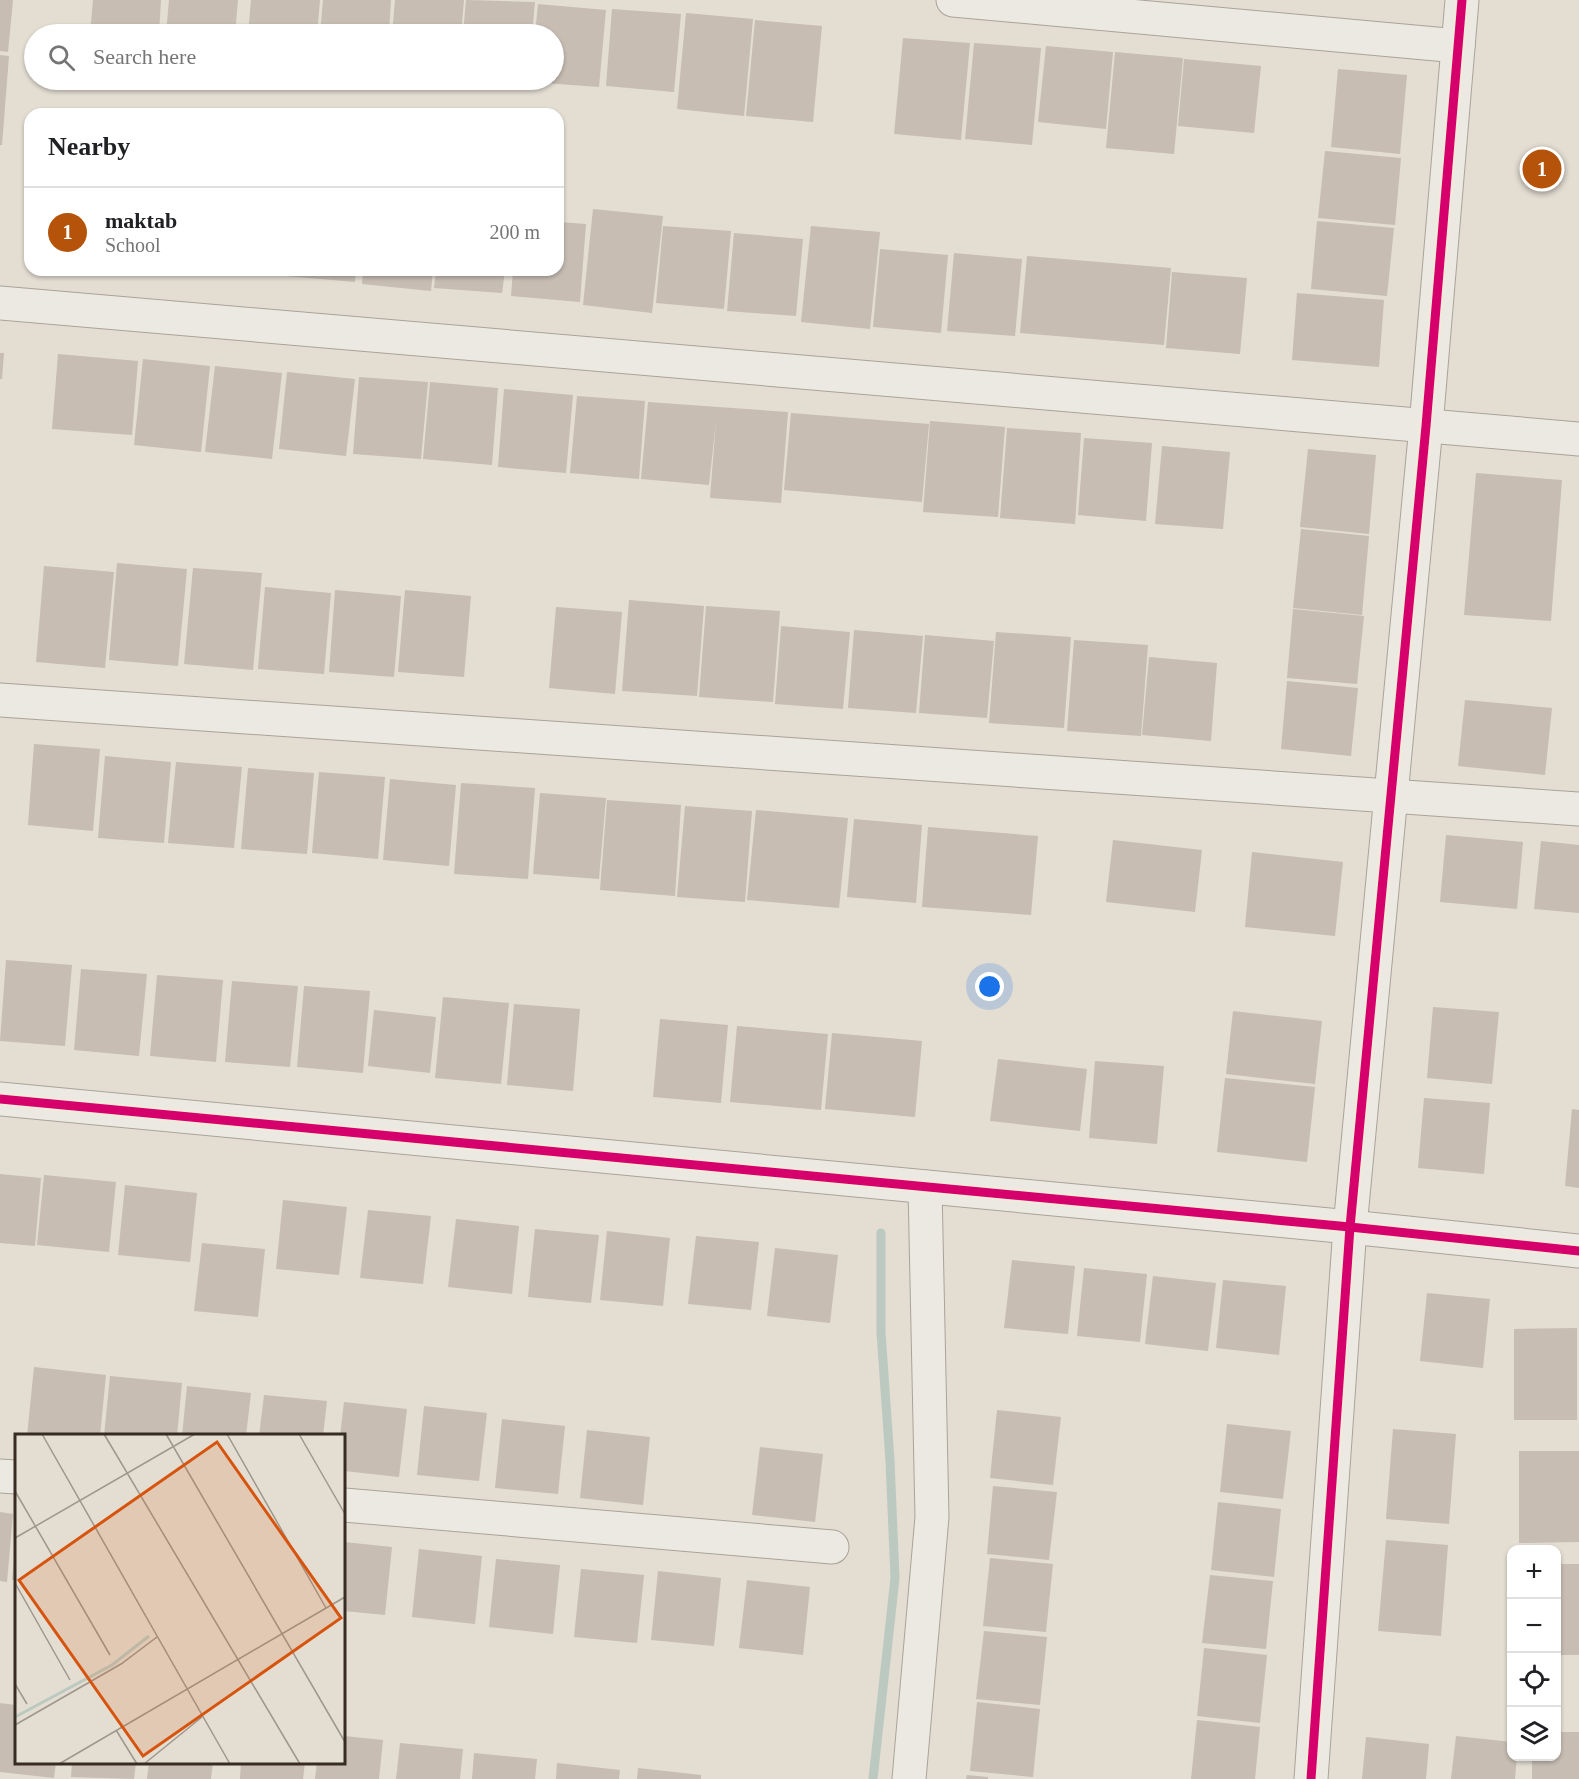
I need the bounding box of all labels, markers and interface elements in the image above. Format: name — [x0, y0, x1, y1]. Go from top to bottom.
search box — [24, 24, 564, 90]
icon: search — [45, 41, 78, 74]
text: Search here — [93, 44, 196, 69]
text: Nearby — [48, 132, 130, 161]
pin: 1 — [1522, 146, 1562, 192]
text: maktab — [105, 208, 177, 233]
text: 1 — [63, 221, 73, 243]
text: 200 m — [489, 221, 540, 243]
text: School — [105, 234, 161, 256]
your location — [975, 972, 1004, 1001]
inset map — [15, 1434, 345, 1764]
map controls — [1507, 1545, 1561, 1761]
button: + — [1507, 1545, 1561, 1599]
button: − — [1507, 1599, 1561, 1653]
button: locate — [1507, 1653, 1561, 1707]
button: layers — [1507, 1707, 1561, 1761]

